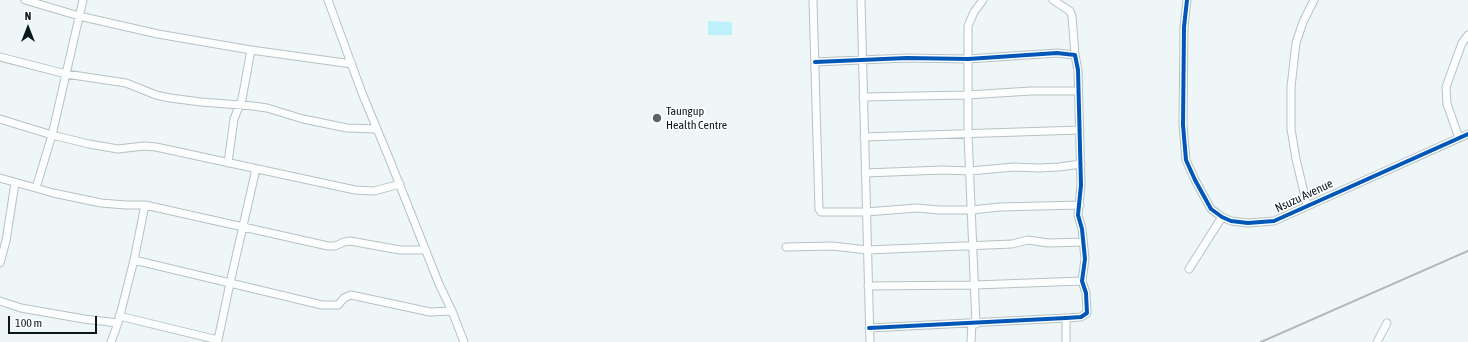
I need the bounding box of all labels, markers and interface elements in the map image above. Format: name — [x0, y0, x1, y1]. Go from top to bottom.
north arrow — [8, 8, 48, 48]
text: N — [25, 10, 31, 22]
place label: Taungup Health Centre — [666, 104, 727, 132]
marker: Taungup Health Centre — [651, 112, 663, 124]
street label: Nsuzu Avenue — [1273, 176, 1335, 216]
scale bar — [10, 308, 99, 334]
text: 100 m — [15, 316, 42, 330]

